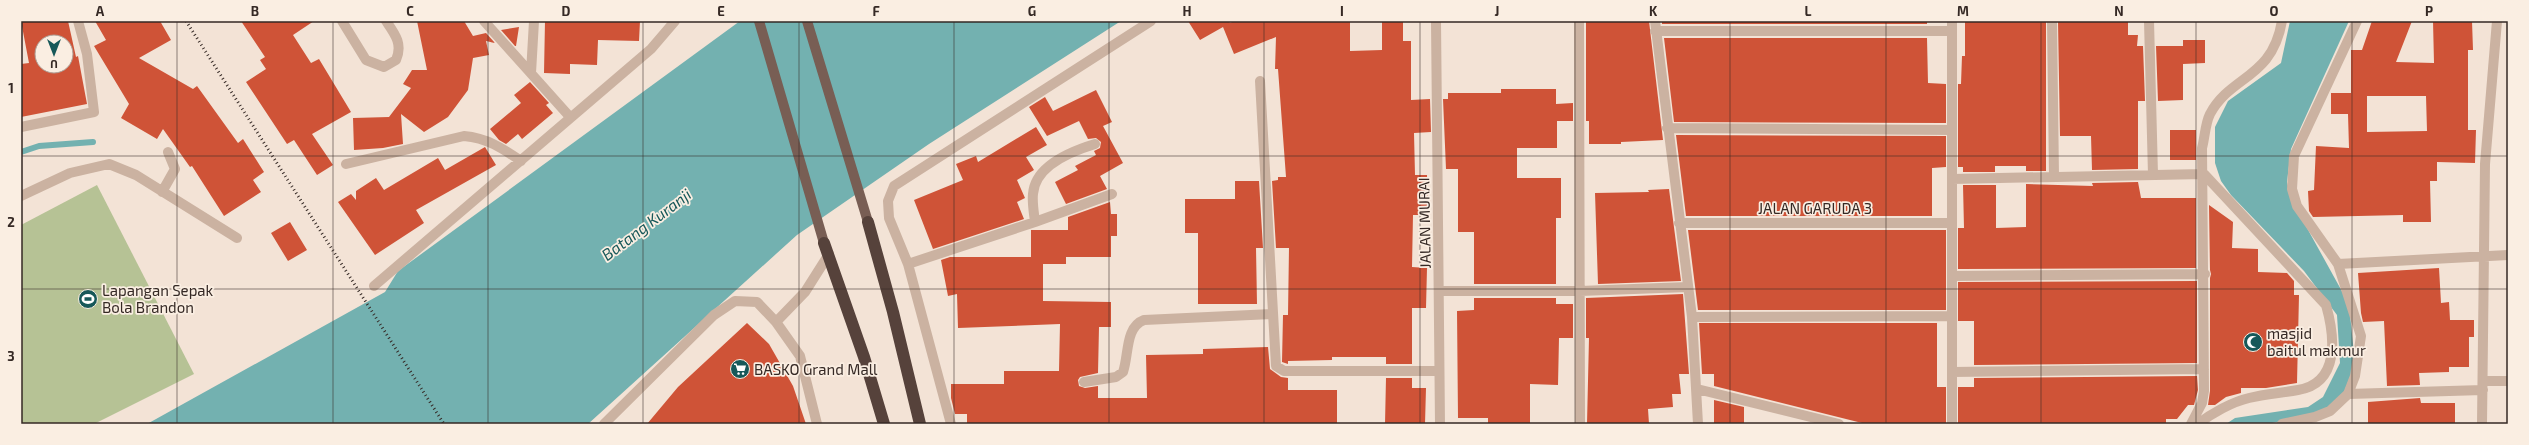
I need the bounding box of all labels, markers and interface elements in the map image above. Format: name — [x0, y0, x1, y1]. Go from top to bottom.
text: A — [96, 3, 105, 19]
text: B — [251, 3, 259, 19]
text: C — [406, 3, 414, 19]
text: D — [562, 3, 571, 19]
text: E — [717, 3, 725, 19]
text: F — [872, 3, 880, 19]
text: G — [1028, 3, 1036, 19]
text: H — [1183, 3, 1192, 19]
text: I — [1340, 3, 1344, 19]
text: J — [1495, 3, 1499, 19]
text: K — [1649, 3, 1658, 19]
text: L — [1805, 3, 1812, 19]
text: M — [1957, 3, 1969, 19]
text: N — [2114, 3, 2124, 19]
text: O — [2270, 3, 2279, 19]
text: P — [2425, 3, 2433, 19]
north arrow — [34, 34, 74, 74]
text: U — [50, 58, 58, 71]
text: 1 — [8, 80, 14, 96]
street label: JALAN MURAI — [1414, 177, 1434, 269]
water label: Batang Kuranji — [597, 184, 695, 265]
street label: JALAN GARUDA 3 — [1758, 199, 1872, 217]
text: 2 — [7, 214, 15, 230]
place label: Lapangan Sepak Bola Brandon — [102, 281, 214, 316]
sports icon: Lapangan Sepak Bola Brandon — [77, 288, 99, 310]
place label: masjid baitul makmur — [2267, 324, 2366, 359]
mosque icon: masjid baitul makmur — [2242, 331, 2264, 353]
text: 3 — [7, 348, 15, 364]
supermarket icon: BASKO Grand Mall — [729, 358, 751, 380]
place label: BASKO Grand Mall — [754, 360, 878, 378]

